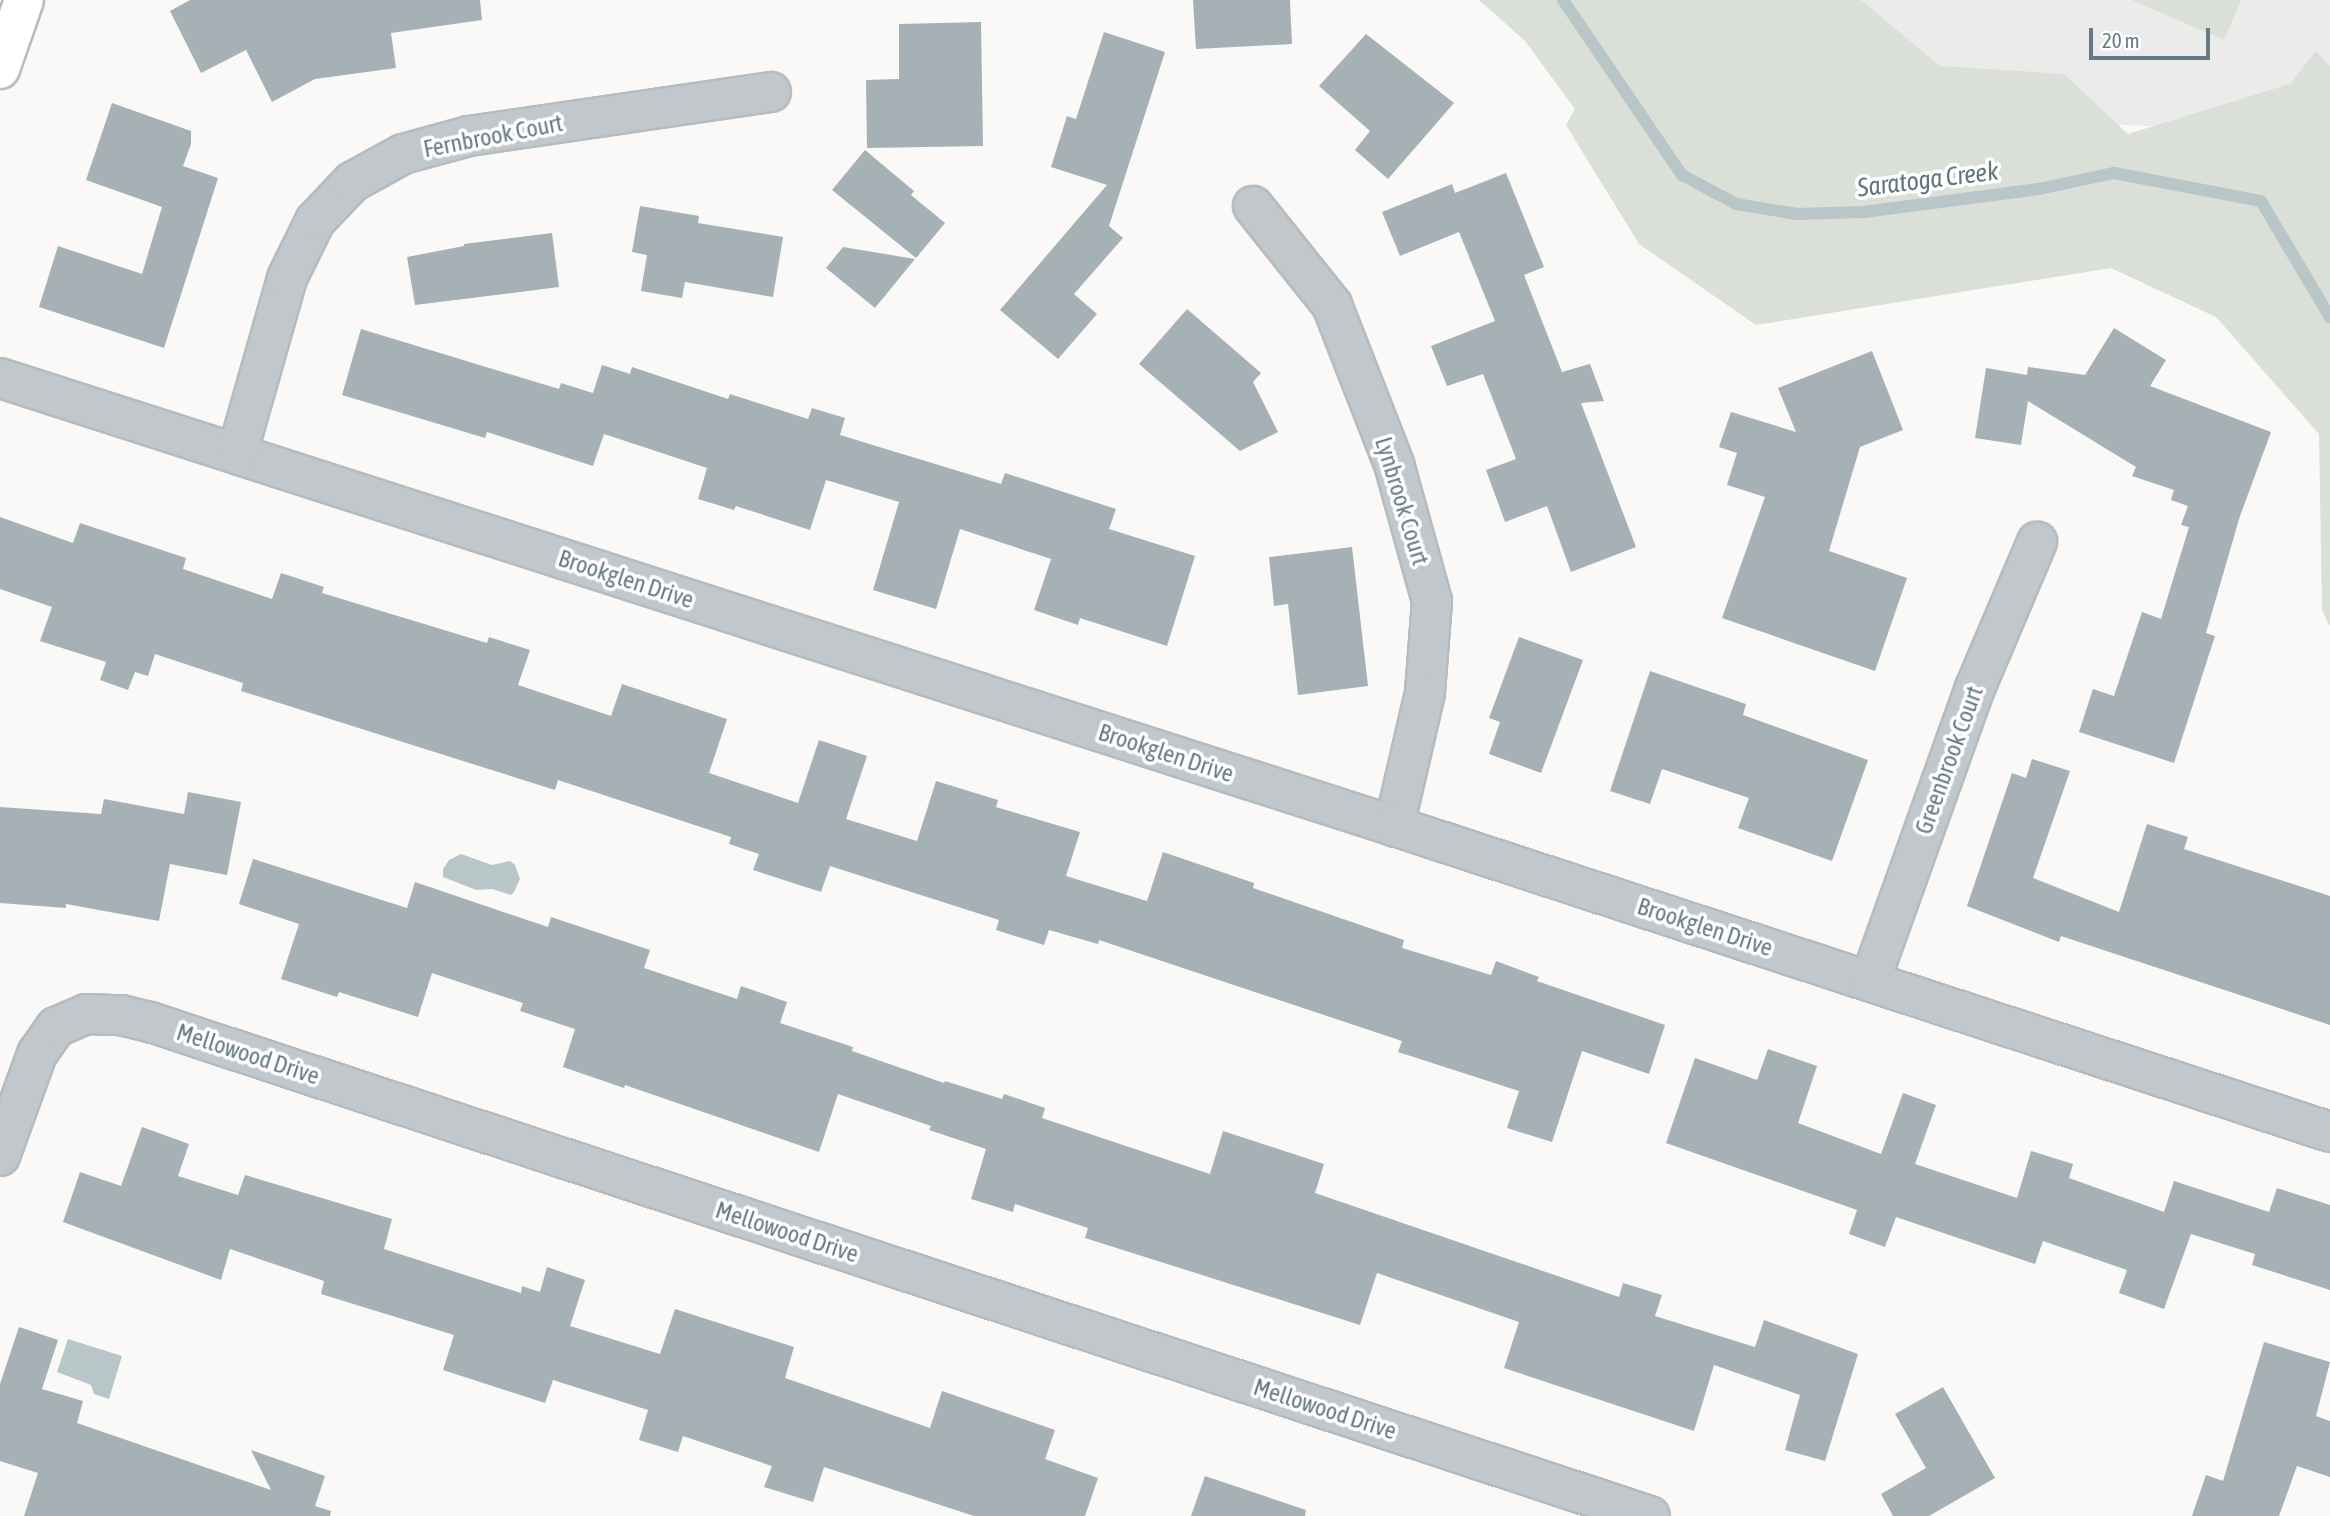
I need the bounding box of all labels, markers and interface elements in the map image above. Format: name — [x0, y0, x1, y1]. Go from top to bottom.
scale bar — [2092, 14, 2213, 58]
text: 20 m — [2102, 28, 2140, 52]
street label: Fernbrook Court — [421, 108, 565, 164]
water label: Saratoga Creek — [1856, 156, 2000, 204]
street label: Lynbrook Court — [1369, 433, 1435, 569]
street label: Brookglen Drive — [555, 544, 697, 614]
street label: Greenbrook Court — [1909, 682, 1989, 838]
street label: Brookglen Drive — [1095, 718, 1237, 788]
street label: Brookglen Drive — [1634, 892, 1776, 962]
street label: Mellowood Drive — [173, 1017, 323, 1091]
street label: Mellowood Drive — [712, 1195, 862, 1269]
street label: Mellowood Drive — [1250, 1372, 1400, 1446]

